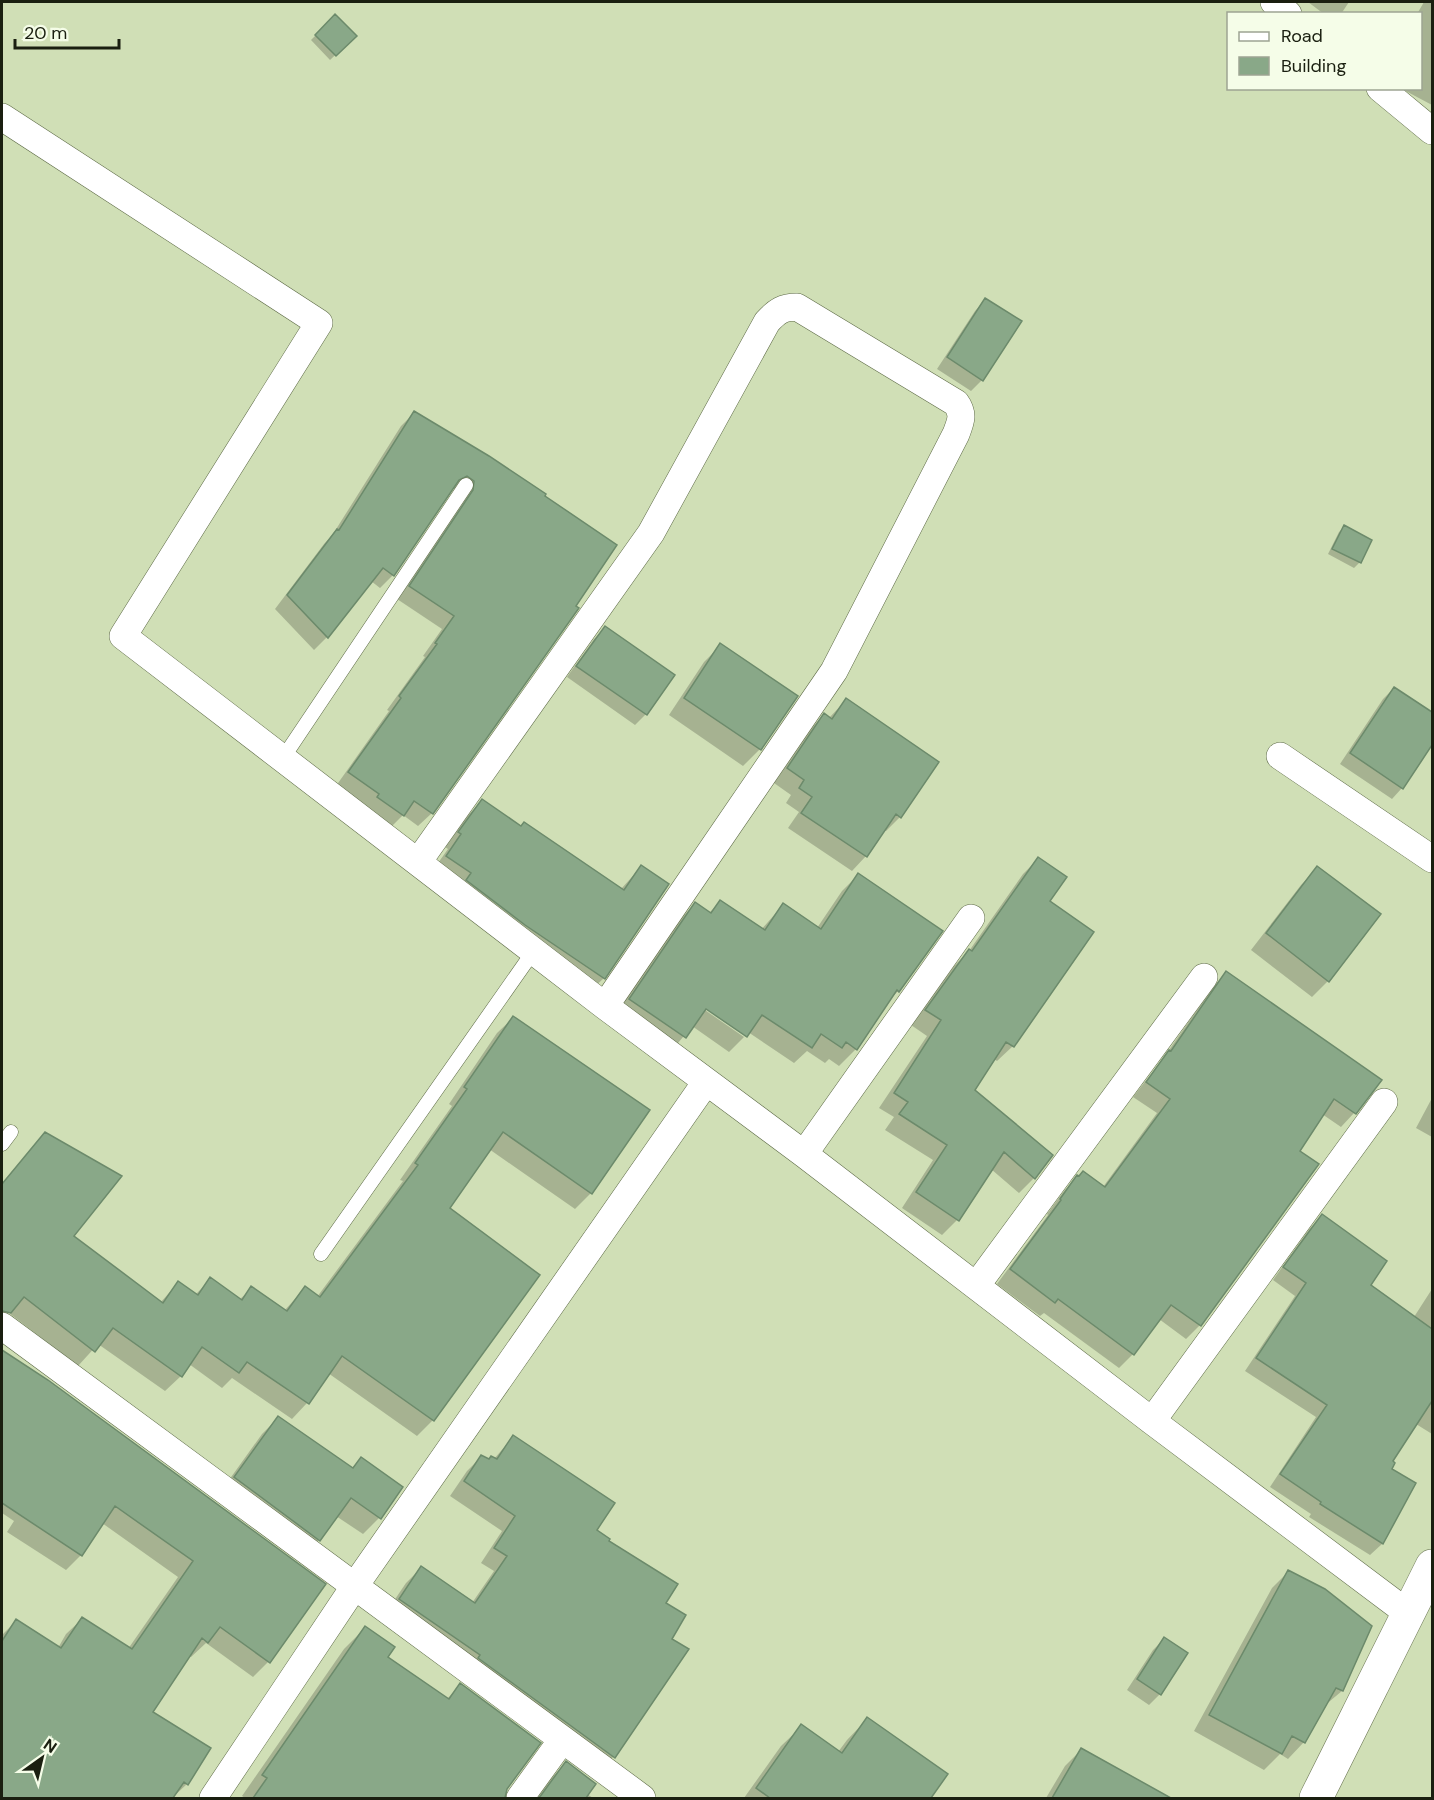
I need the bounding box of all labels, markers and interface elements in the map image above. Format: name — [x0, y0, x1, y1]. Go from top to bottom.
scale bar — [15, 12, 118, 50]
legend — [1227, 12, 1422, 90]
text: 20 m — [24, 21, 67, 45]
text: Road — [1281, 24, 1323, 48]
text: Building — [1281, 54, 1346, 78]
north arrow — [12, 1728, 72, 1788]
text: N — [39, 1734, 61, 1758]

